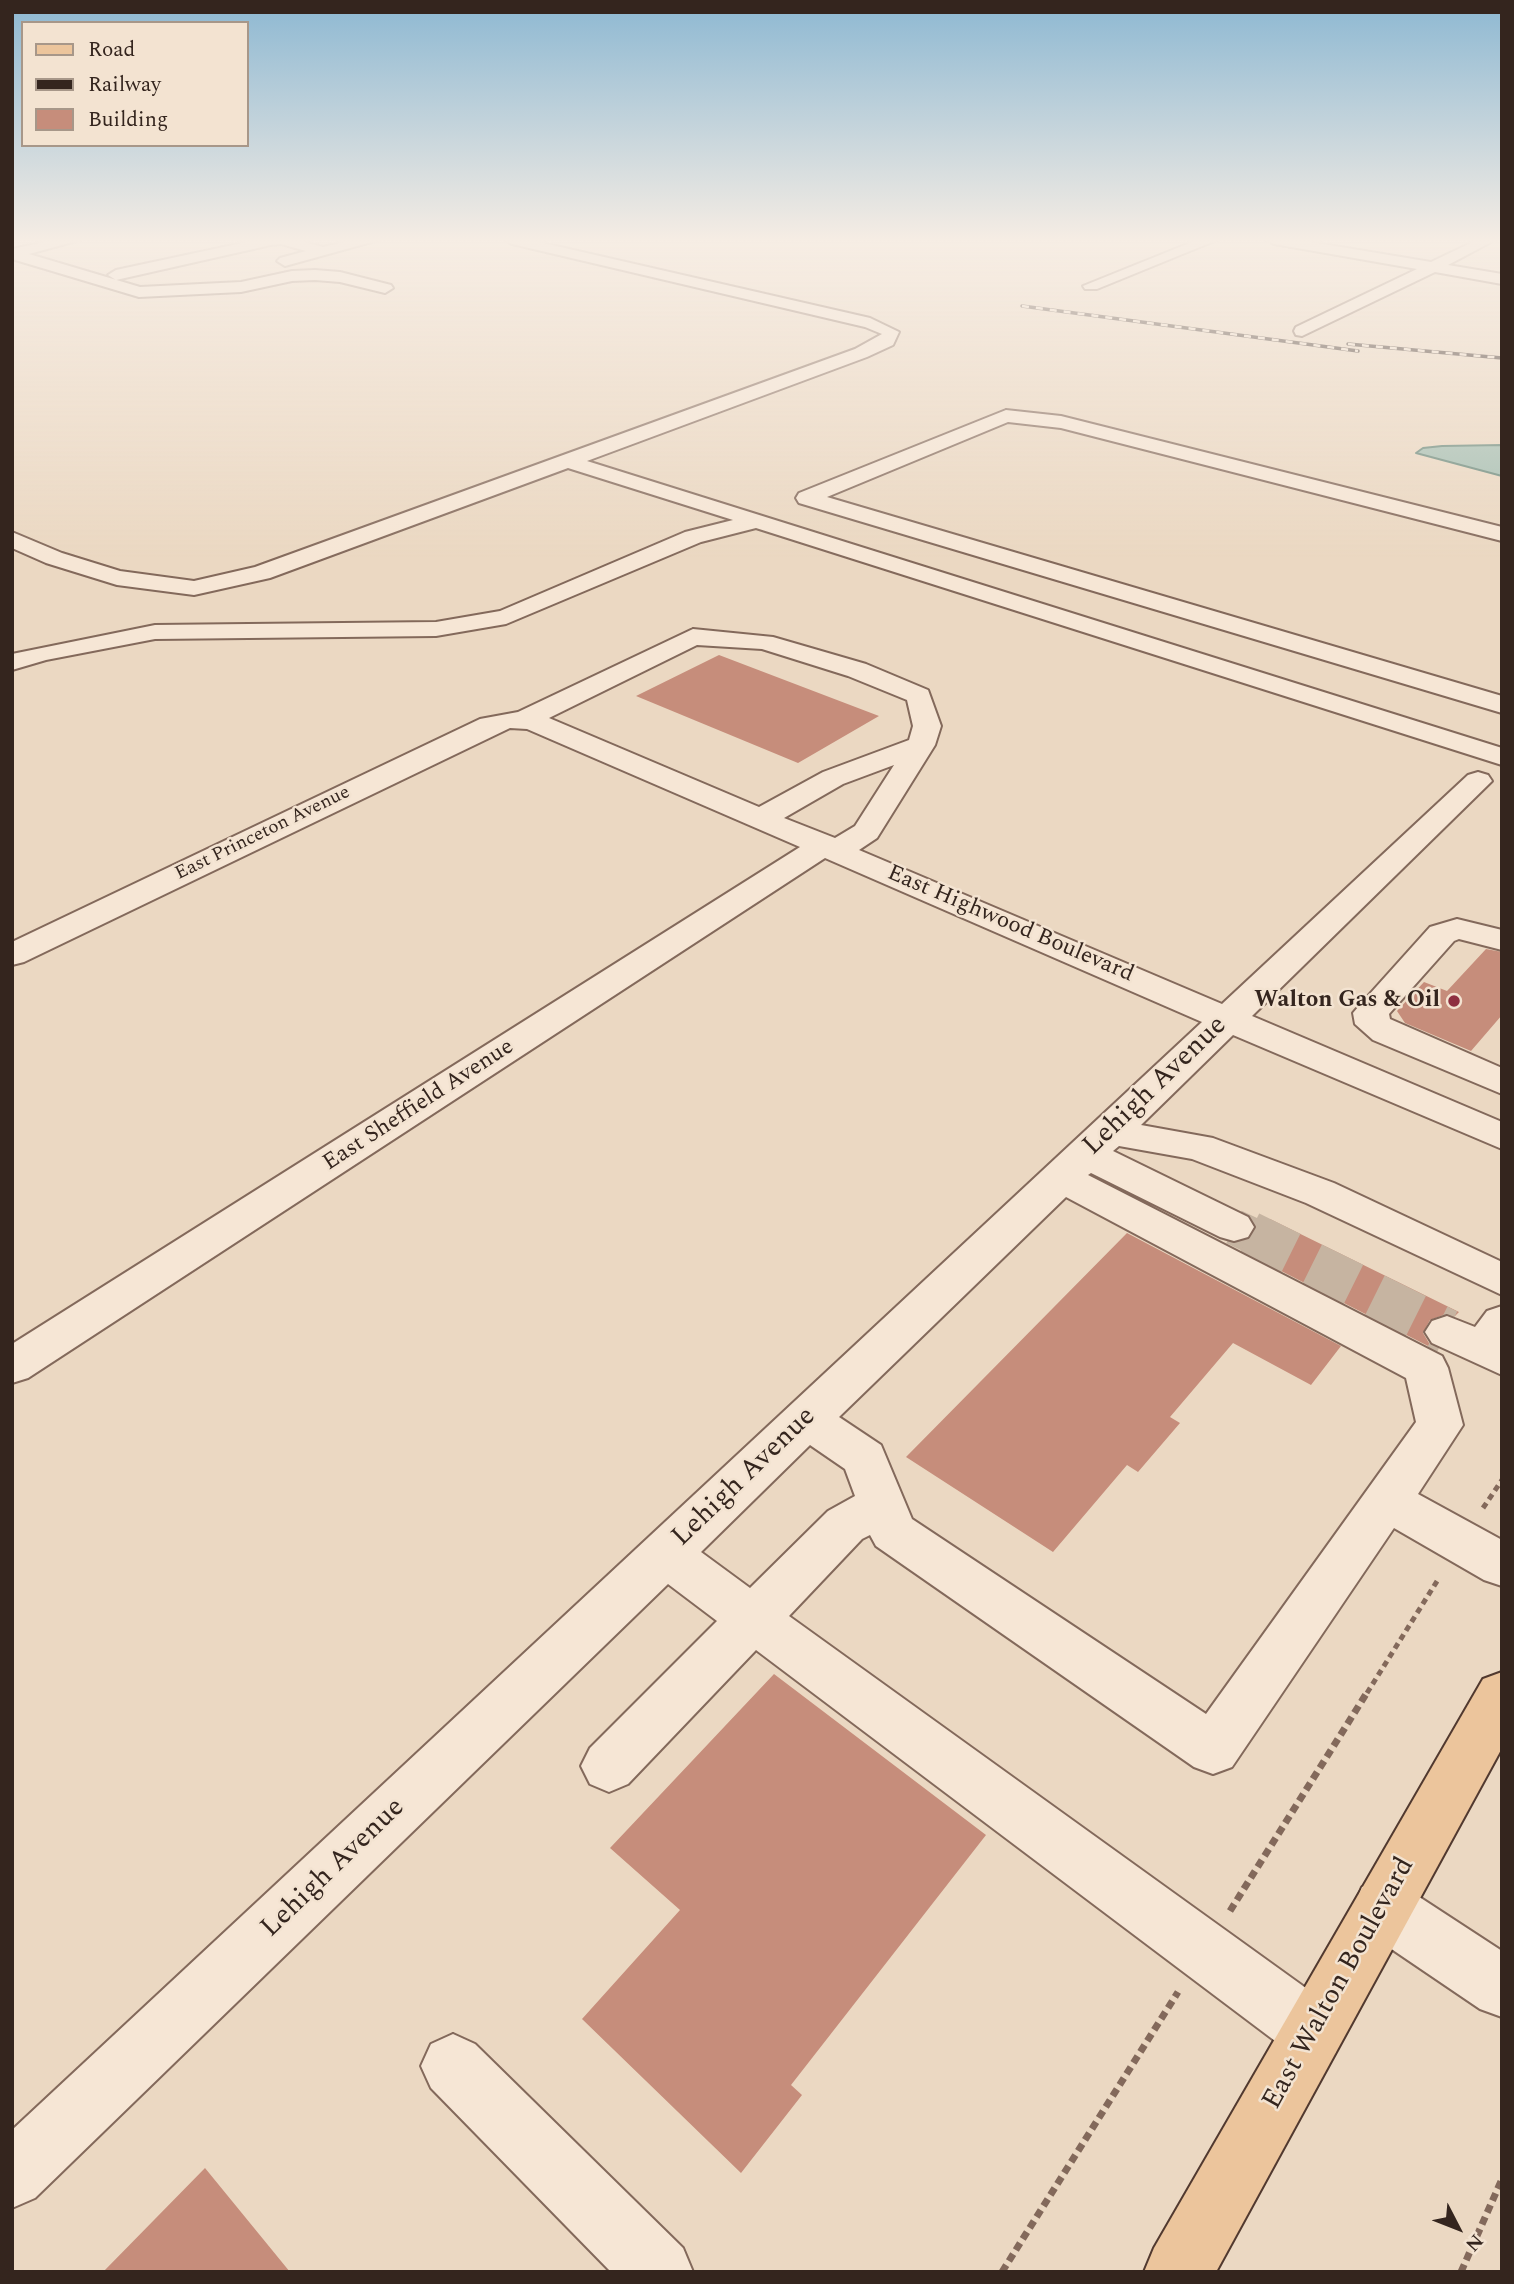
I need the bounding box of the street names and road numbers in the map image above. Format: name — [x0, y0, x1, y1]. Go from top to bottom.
street label: East Princeton Avenue — [172, 782, 354, 886]
street label: East Highwood Boulevard — [883, 861, 1137, 989]
street label: Lehigh Avenue — [1077, 1010, 1235, 1164]
street label: East Sheffield Avenue — [318, 1034, 520, 1178]
street label: Lehigh Avenue — [666, 1401, 824, 1555]
street label: Lehigh Avenue — [255, 1792, 413, 1946]
street label: East Walton Boulevard — [1257, 1852, 1423, 2116]

